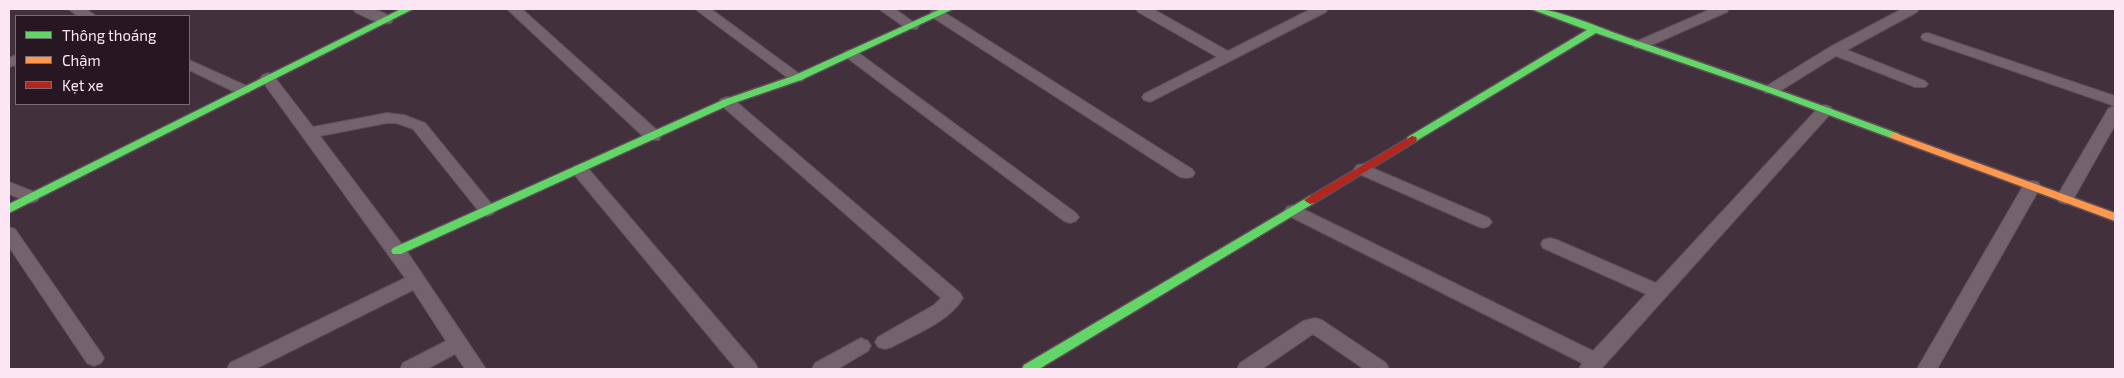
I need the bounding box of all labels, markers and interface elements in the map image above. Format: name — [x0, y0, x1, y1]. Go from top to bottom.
legend — [15, 15, 190, 105]
text: Thông thoáng — [62, 26, 156, 44]
text: Chậm — [62, 51, 101, 69]
text: Kẹt xe — [62, 76, 104, 94]

